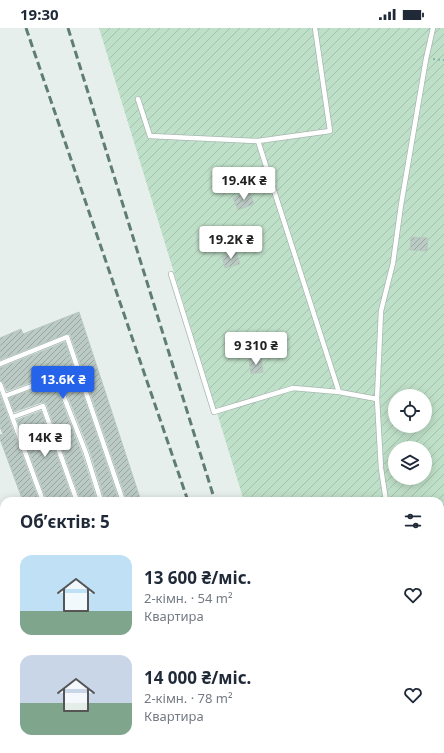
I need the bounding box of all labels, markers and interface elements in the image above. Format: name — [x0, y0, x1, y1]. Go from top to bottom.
text: 19:30 — [20, 4, 59, 24]
pin: 19.4K ₴ — [207, 167, 281, 201]
text: 19.4K ₴ — [221, 171, 267, 189]
pin: 19.2K ₴ — [194, 226, 268, 260]
text: 19.2K ₴ — [208, 230, 254, 248]
pin: 9 310 ₴ — [219, 332, 293, 366]
text: 9 310 ₴ — [234, 336, 278, 354]
pin: 13.6K ₴ — [26, 366, 100, 400]
text: 13.6K ₴ — [40, 370, 86, 388]
map controls — [388, 389, 432, 485]
button: locate — [388, 389, 432, 433]
pin: 14K ₴ — [17, 424, 73, 458]
text: 14K ₴ — [28, 428, 62, 446]
button: layers — [388, 441, 432, 485]
text: Об’єктів: 5 — [20, 510, 110, 533]
icon: filters — [402, 510, 424, 532]
text: 13 600 ₴/міс. — [144, 566, 251, 589]
icon: home — [52, 571, 100, 619]
icon: heart — [402, 584, 424, 606]
text: 2-кімн. · 54 m² — [144, 589, 233, 607]
text: Квартира — [144, 607, 204, 625]
text: 14 000 ₴/міс. — [144, 666, 251, 689]
icon: home — [52, 671, 100, 719]
icon: heart — [402, 684, 424, 706]
text: 2-кімн. · 78 m² — [144, 689, 233, 707]
text: Квартира — [144, 707, 204, 725]

